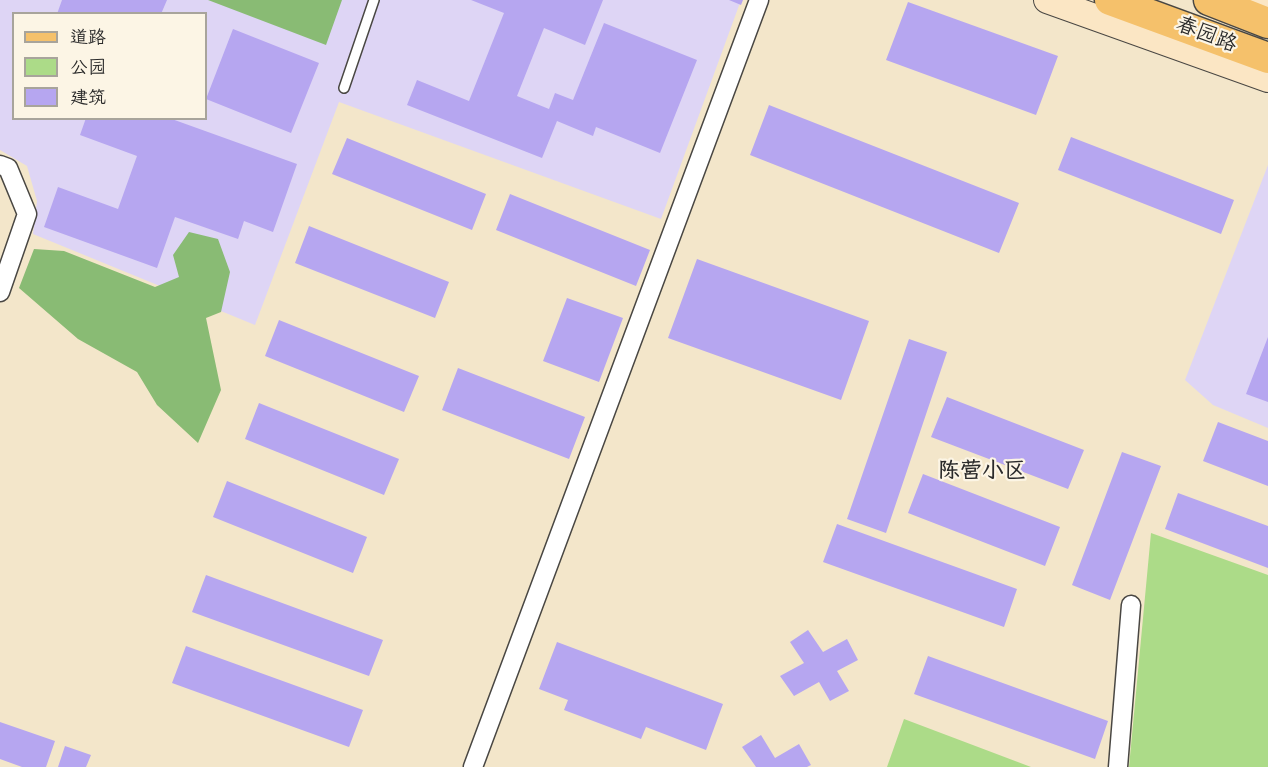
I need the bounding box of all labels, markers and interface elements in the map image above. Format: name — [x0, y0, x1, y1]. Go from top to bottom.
legend — [12, 12, 207, 120]
street label: 春园路 — [1172, 13, 1240, 59]
text: 道路 — [70, 25, 106, 50]
text: 公园 — [70, 55, 106, 80]
text: 建筑 — [70, 85, 106, 110]
district label: 陈营小区 — [938, 459, 1026, 485]

